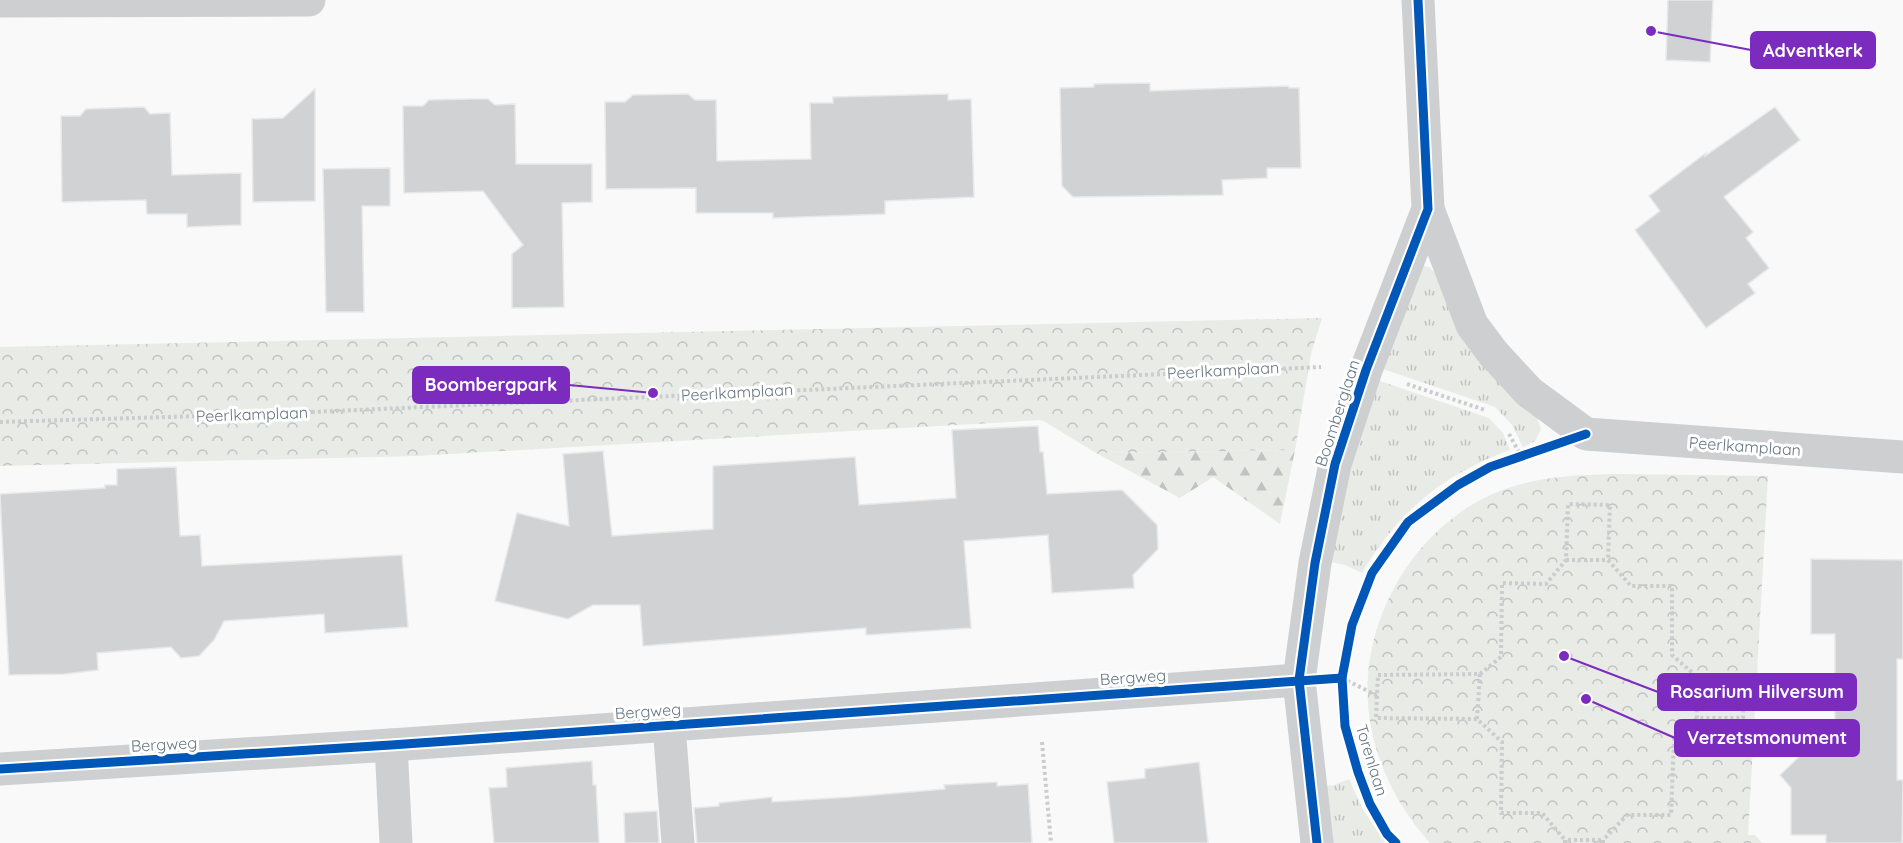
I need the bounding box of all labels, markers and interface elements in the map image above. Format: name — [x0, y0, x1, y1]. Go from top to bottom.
callout: Adventkerk — [1751, 32, 1875, 68]
text: Adventkerk — [1763, 39, 1863, 62]
street label: Peerlkamplaan — [1166, 357, 1280, 383]
street label: Boomberglaan — [1310, 357, 1364, 469]
callout: Boombergpark — [413, 367, 569, 403]
text: Boombergpark — [425, 373, 557, 396]
street label: Peerlkamplaan — [680, 379, 794, 405]
street label: Peerlkamplaan — [196, 402, 308, 426]
street label: Peerlkamplaan — [1688, 432, 1802, 460]
street label: Bergweg — [1099, 665, 1167, 689]
callout: Rosarium Hilversum — [1658, 674, 1856, 710]
text: Rosarium Hilversum — [1670, 680, 1844, 703]
street label: Bergweg — [614, 699, 682, 723]
callout: Verzetsmonument — [1675, 720, 1859, 756]
street label: Torenlaan — [1352, 722, 1392, 798]
text: Verzetsmonument — [1687, 726, 1847, 749]
street label: Bergweg — [130, 732, 198, 756]

